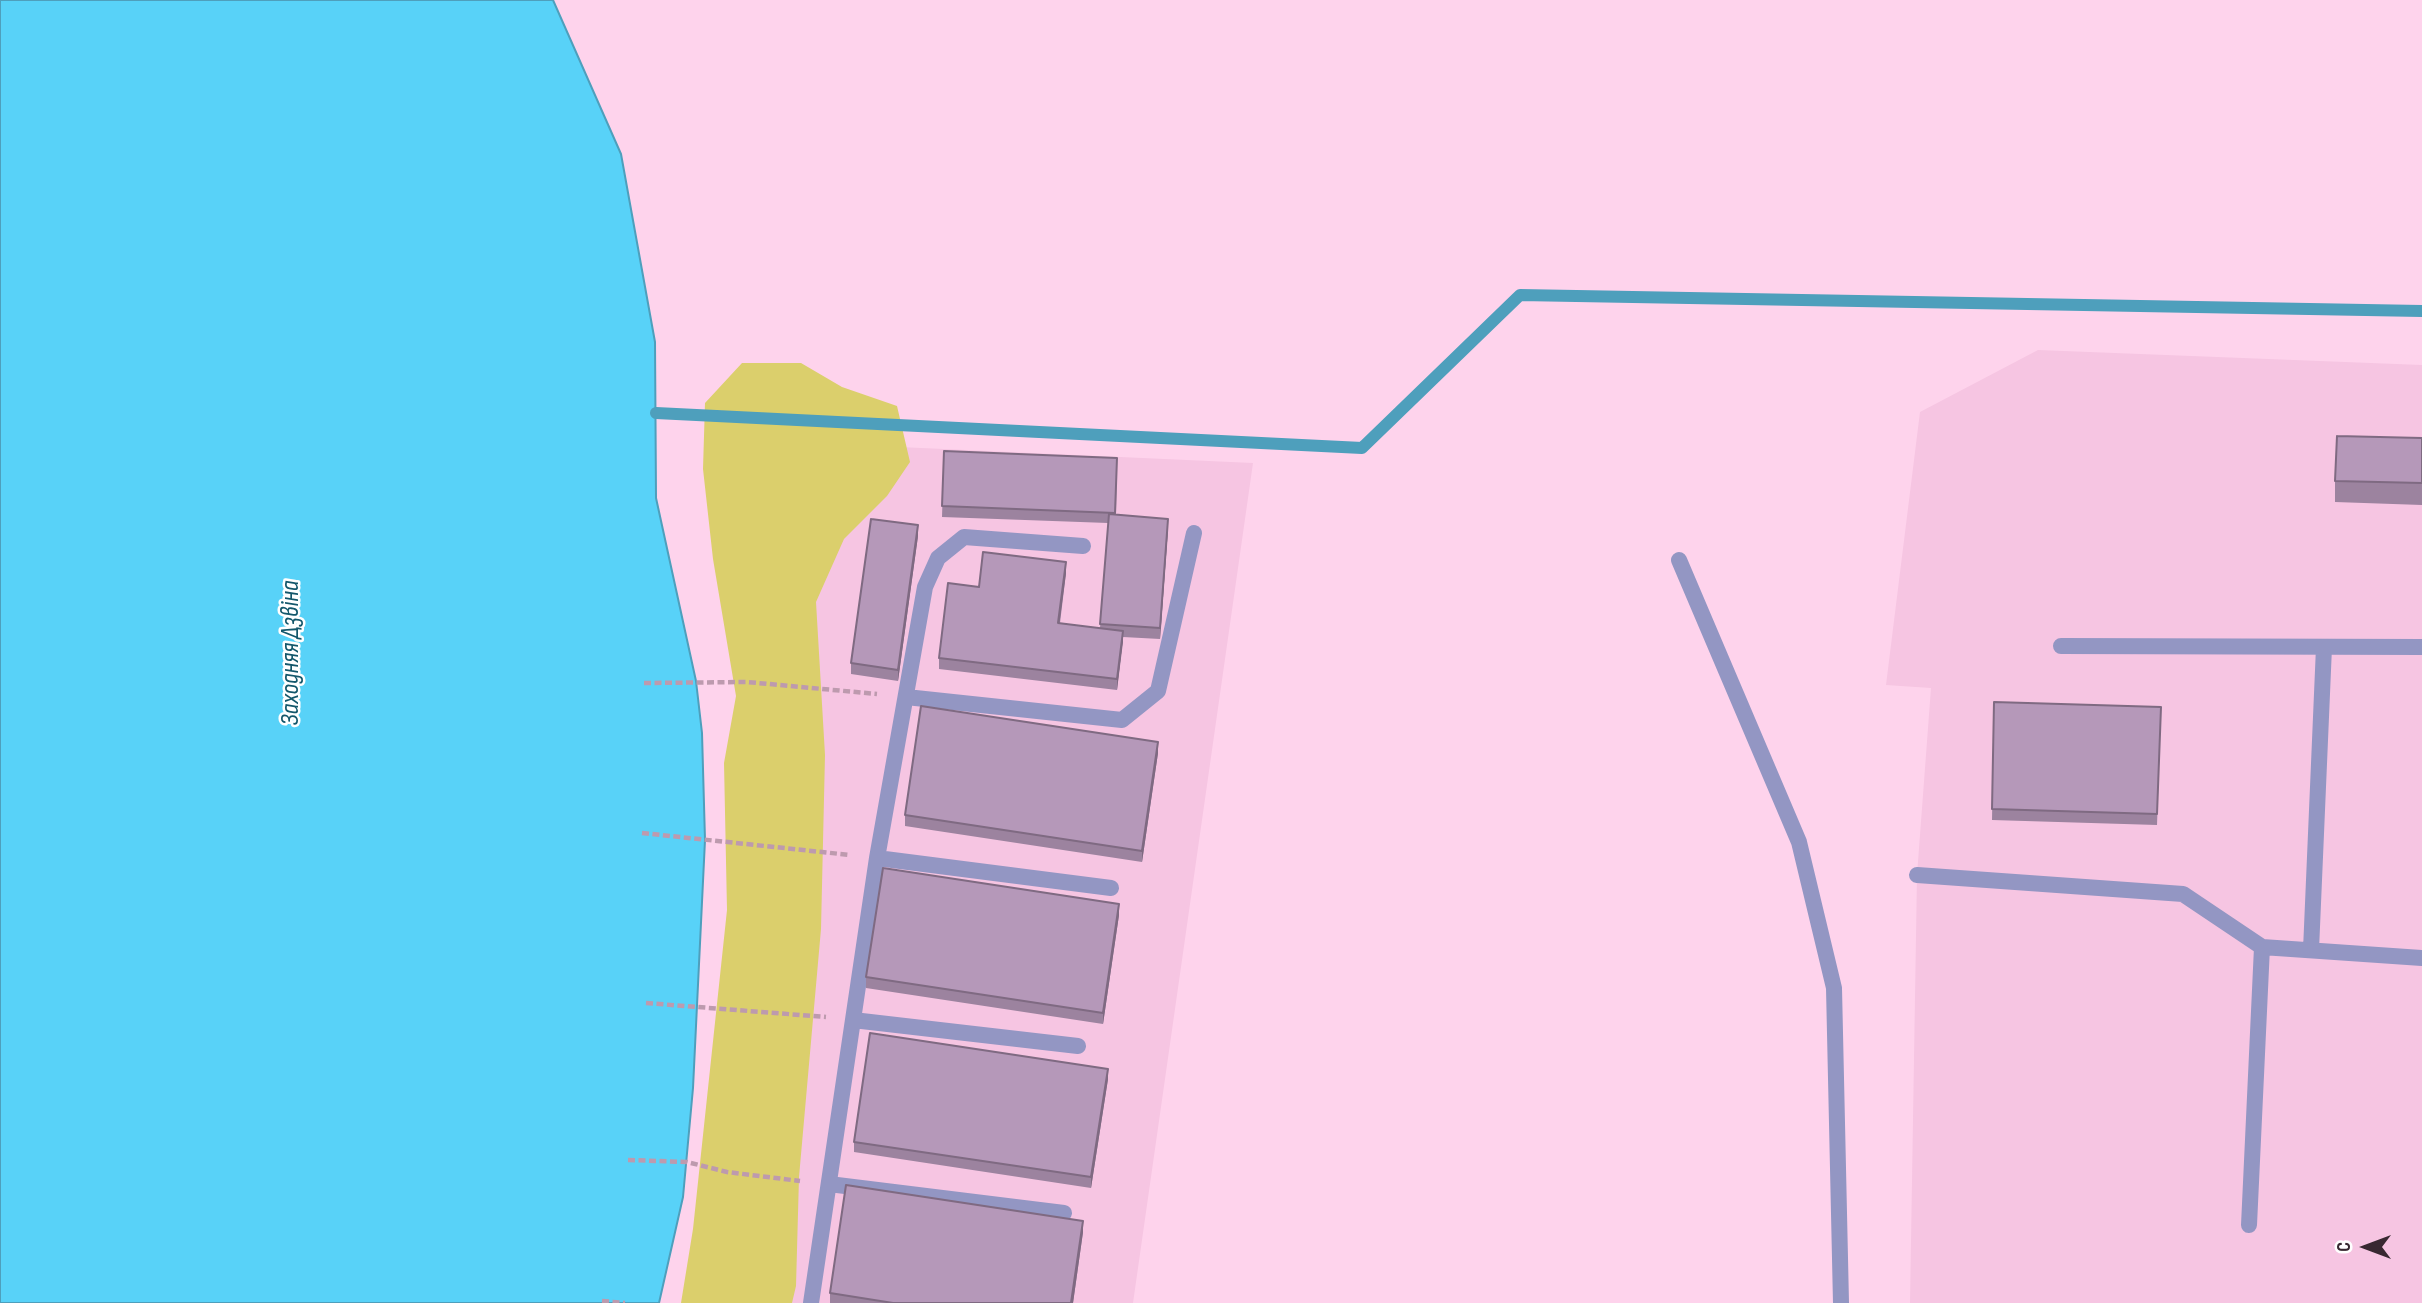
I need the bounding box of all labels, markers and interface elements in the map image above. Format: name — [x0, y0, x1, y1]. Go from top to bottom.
water label: Заходняя Дзвіна — [275, 581, 307, 725]
north arrow — [2331, 1212, 2401, 1282]
text: С — [2333, 1242, 2356, 1252]

